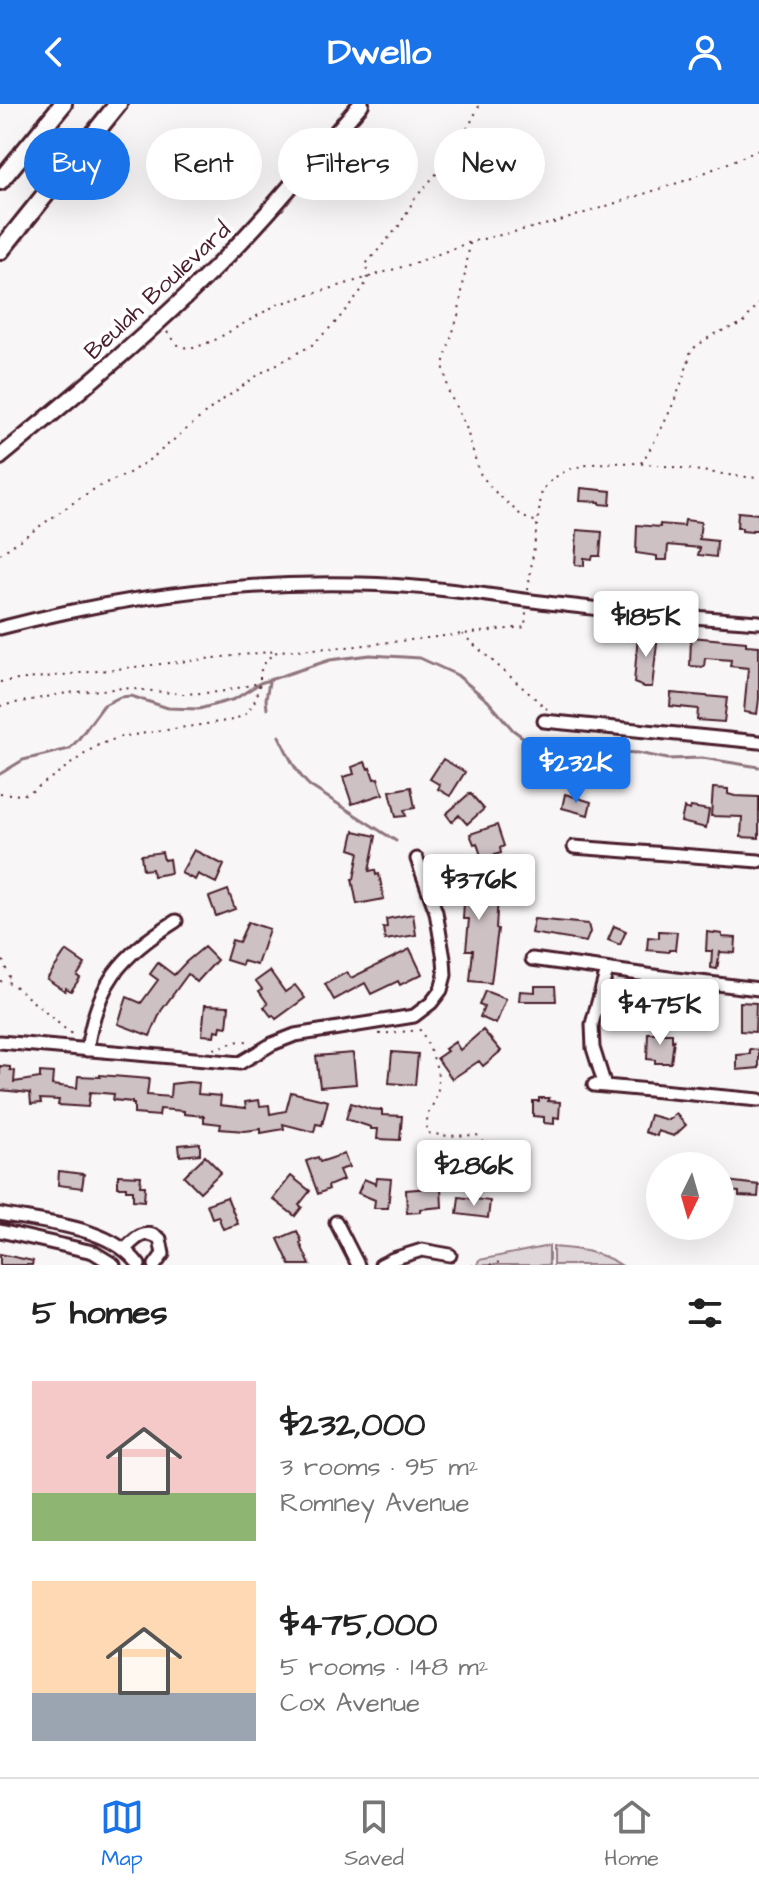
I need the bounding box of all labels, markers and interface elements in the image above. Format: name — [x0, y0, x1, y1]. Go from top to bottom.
text: Dwello — [328, 27, 431, 78]
icon: back — [32, 30, 76, 74]
icon: person — [683, 30, 727, 74]
chip: Buy — [24, 128, 130, 200]
chip: Rent — [146, 128, 262, 200]
chip: Filters — [278, 128, 418, 200]
chip: New — [434, 128, 545, 200]
street label: Beulah Boulevard — [77, 214, 239, 368]
pin: $185K — [590, 591, 702, 659]
text: $185K — [612, 599, 680, 635]
pin: $232K — [520, 737, 632, 805]
text: $232K — [539, 745, 613, 781]
pin: $376K — [423, 854, 535, 922]
text: $376K — [441, 862, 517, 898]
pin: $475K — [604, 979, 716, 1047]
text: $475K — [619, 987, 701, 1023]
pin: $286K — [418, 1140, 530, 1208]
text: $286K — [435, 1148, 513, 1184]
north arrow — [646, 1152, 734, 1240]
map controls — [646, 1152, 734, 1240]
text: 5 homes — [32, 1289, 168, 1337]
icon: filters — [683, 1291, 727, 1335]
text: $232,000 — [280, 1401, 426, 1449]
icon: home — [96, 1413, 192, 1509]
text: 3 rooms · 95 m² — [280, 1449, 479, 1485]
text: Romney Avenue — [280, 1485, 470, 1521]
text: $475,000 — [280, 1601, 437, 1649]
icon: home — [96, 1613, 192, 1709]
text: 5 rooms · 148 m² — [280, 1649, 488, 1685]
text: Cox Avenue — [280, 1685, 420, 1721]
tab: Map — [100, 1795, 144, 1874]
tab: Saved — [344, 1795, 404, 1874]
tab: Home — [604, 1795, 659, 1874]

